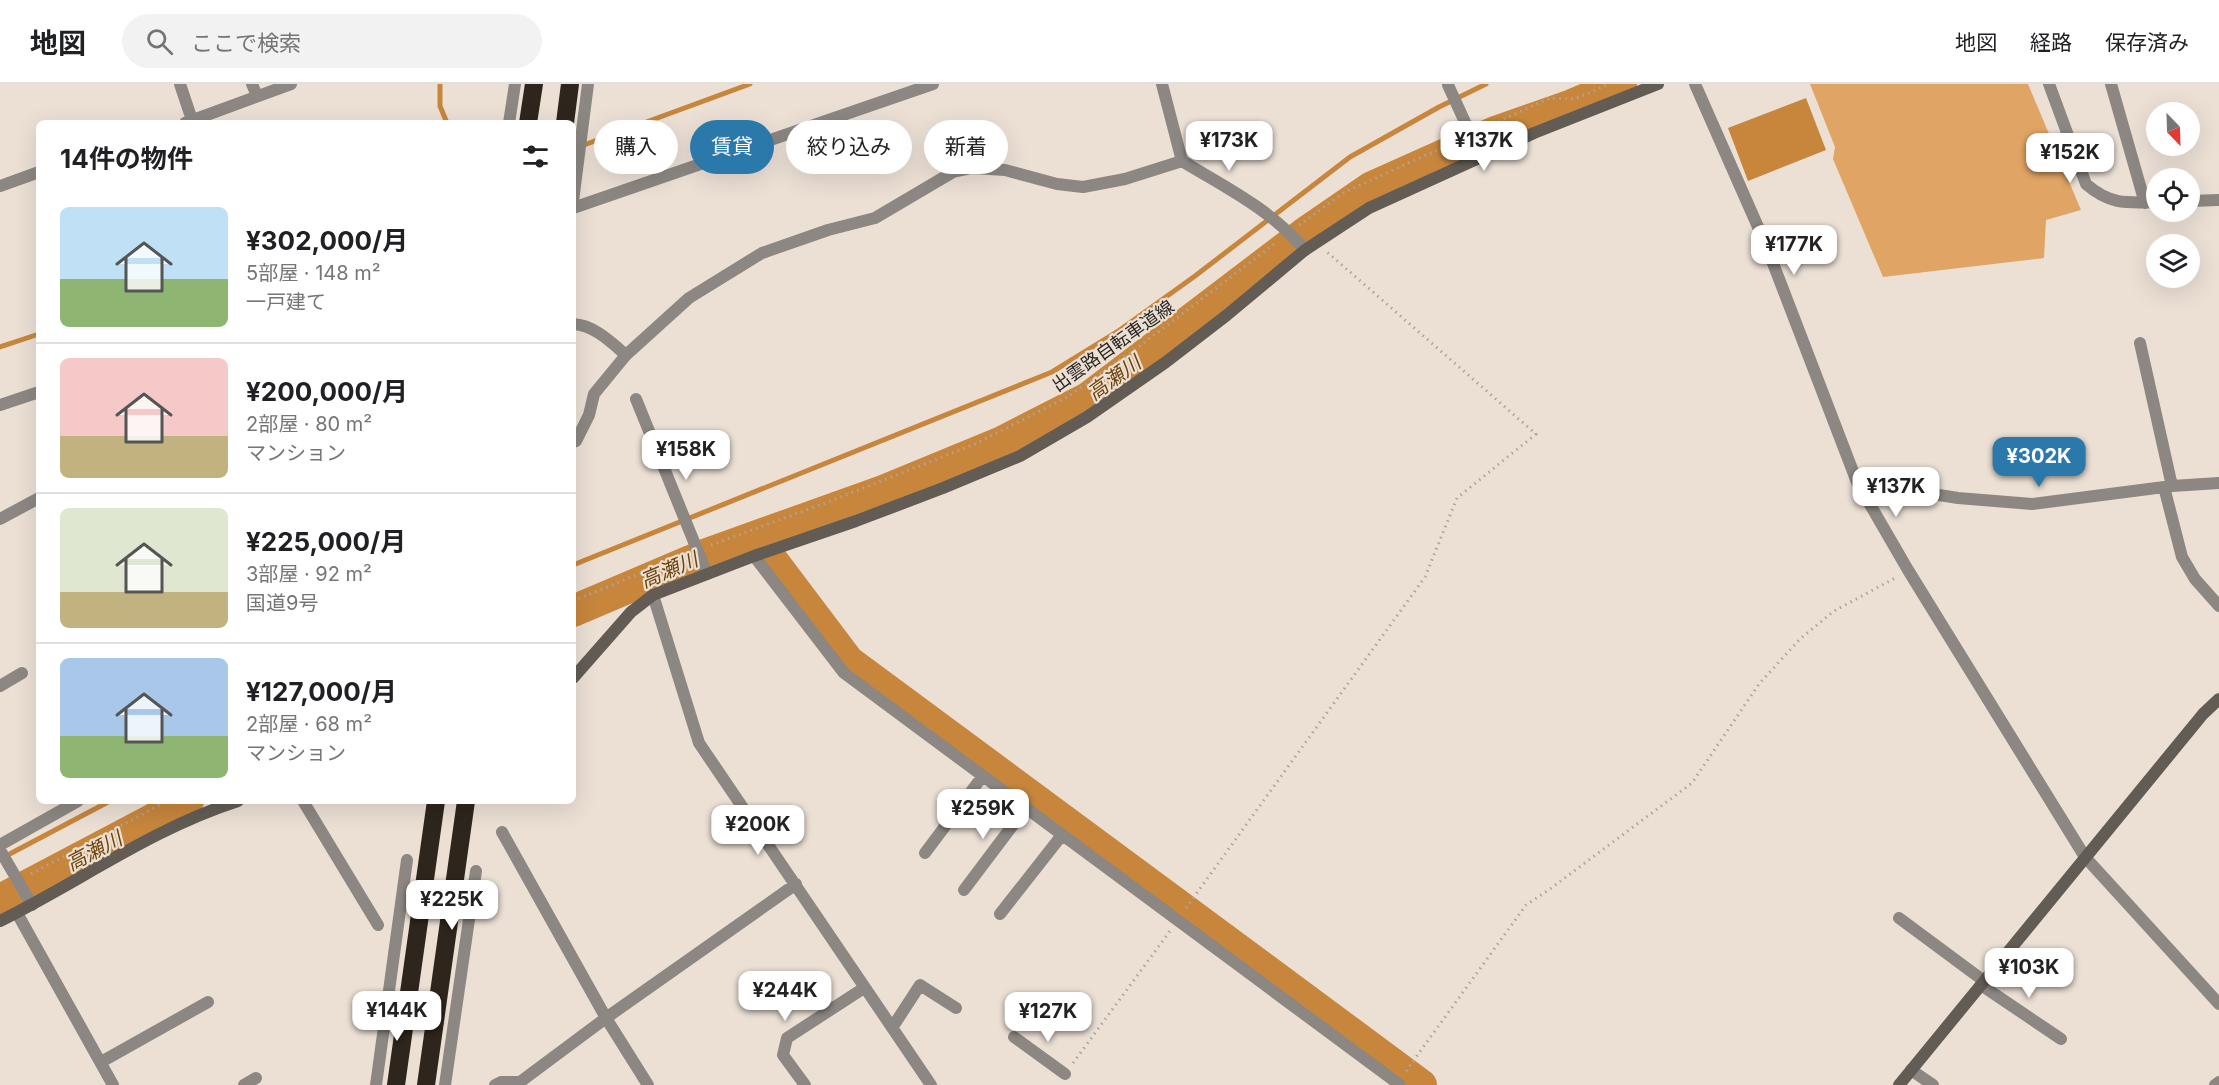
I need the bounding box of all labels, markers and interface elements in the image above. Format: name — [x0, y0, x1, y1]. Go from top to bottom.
search box — [122, 14, 542, 68]
icon: search — [143, 25, 176, 58]
text: 地図 — [30, 26, 86, 60]
text: ここで検索 — [191, 30, 301, 56]
text: 地図 — [1955, 30, 1997, 55]
text: 経路 — [2030, 30, 2072, 55]
text: 保存済み — [2105, 30, 2189, 55]
north arrow — [2146, 102, 2200, 156]
map controls — [2146, 102, 2200, 288]
chip: 購入 — [594, 120, 678, 174]
chip: 賃貸 — [690, 120, 774, 174]
chip: 絞り込み — [786, 120, 912, 174]
chip: 新着 — [924, 120, 1008, 174]
pin: ¥173K — [1187, 121, 1271, 172]
pin: ¥137K — [1442, 121, 1526, 172]
text: ¥173K — [1200, 128, 1258, 152]
text: ¥137K — [1455, 128, 1513, 152]
pin: ¥152K — [2028, 133, 2112, 184]
icon: filters — [519, 140, 552, 173]
text: ¥152K — [2040, 140, 2100, 164]
text: 14件の物件 — [60, 143, 193, 174]
button: locate — [2146, 168, 2200, 222]
text: ¥302,000/月 — [246, 225, 408, 256]
pin: ¥177K — [1752, 225, 1836, 276]
icon: home — [108, 231, 180, 303]
text: ¥177K — [1765, 232, 1823, 256]
button: layers — [2146, 234, 2200, 288]
text: 5部屋 · 148 m² — [246, 261, 381, 285]
text: 一戸建て — [246, 290, 326, 314]
street label: 出雲路自転車道線 — [1048, 296, 1178, 395]
water label: 高瀬川 — [1083, 349, 1147, 405]
text: ¥200,000/月 — [246, 376, 408, 407]
icon: home — [108, 382, 180, 454]
text: 2部屋 · 80 m² — [246, 412, 372, 436]
pin: ¥158K — [644, 430, 728, 481]
text: ¥158K — [656, 437, 716, 461]
pin: ¥302K — [1997, 437, 2081, 488]
text: マンション — [246, 441, 346, 465]
text: ¥302K — [2007, 444, 2071, 468]
pin: ¥137K — [1854, 467, 1938, 518]
text: ¥137K — [1867, 474, 1925, 498]
text: ¥225,000/月 — [246, 526, 406, 557]
icon: home — [108, 532, 180, 604]
water label: 高瀬川 — [637, 546, 703, 593]
text: 3部屋 · 92 m² — [246, 562, 372, 586]
text: 国道9号 — [246, 591, 318, 615]
text: ¥127,000/月 — [246, 676, 397, 707]
icon: home — [108, 682, 180, 754]
text: 2部屋 · 68 m² — [246, 712, 372, 736]
text: マンション — [246, 741, 346, 765]
pin: ¥259K — [941, 789, 1025, 840]
text: ¥259K — [951, 796, 1015, 820]
pin: ¥200K — [716, 805, 800, 856]
text: ¥200K — [725, 812, 791, 836]
water label: 高瀬川 — [62, 825, 128, 876]
pin: ¥225K — [410, 880, 494, 931]
text: ¥225K — [420, 887, 484, 911]
pin: ¥103K — [1987, 948, 2071, 999]
text: ¥103K — [1999, 955, 2059, 979]
pin: ¥244K — [743, 971, 827, 1022]
text: ¥244K — [752, 978, 818, 1002]
pin: ¥144K — [355, 991, 439, 1042]
pin: ¥127K — [1006, 992, 1090, 1043]
text: ¥144K — [366, 998, 428, 1022]
text: ¥127K — [1019, 999, 1077, 1023]

